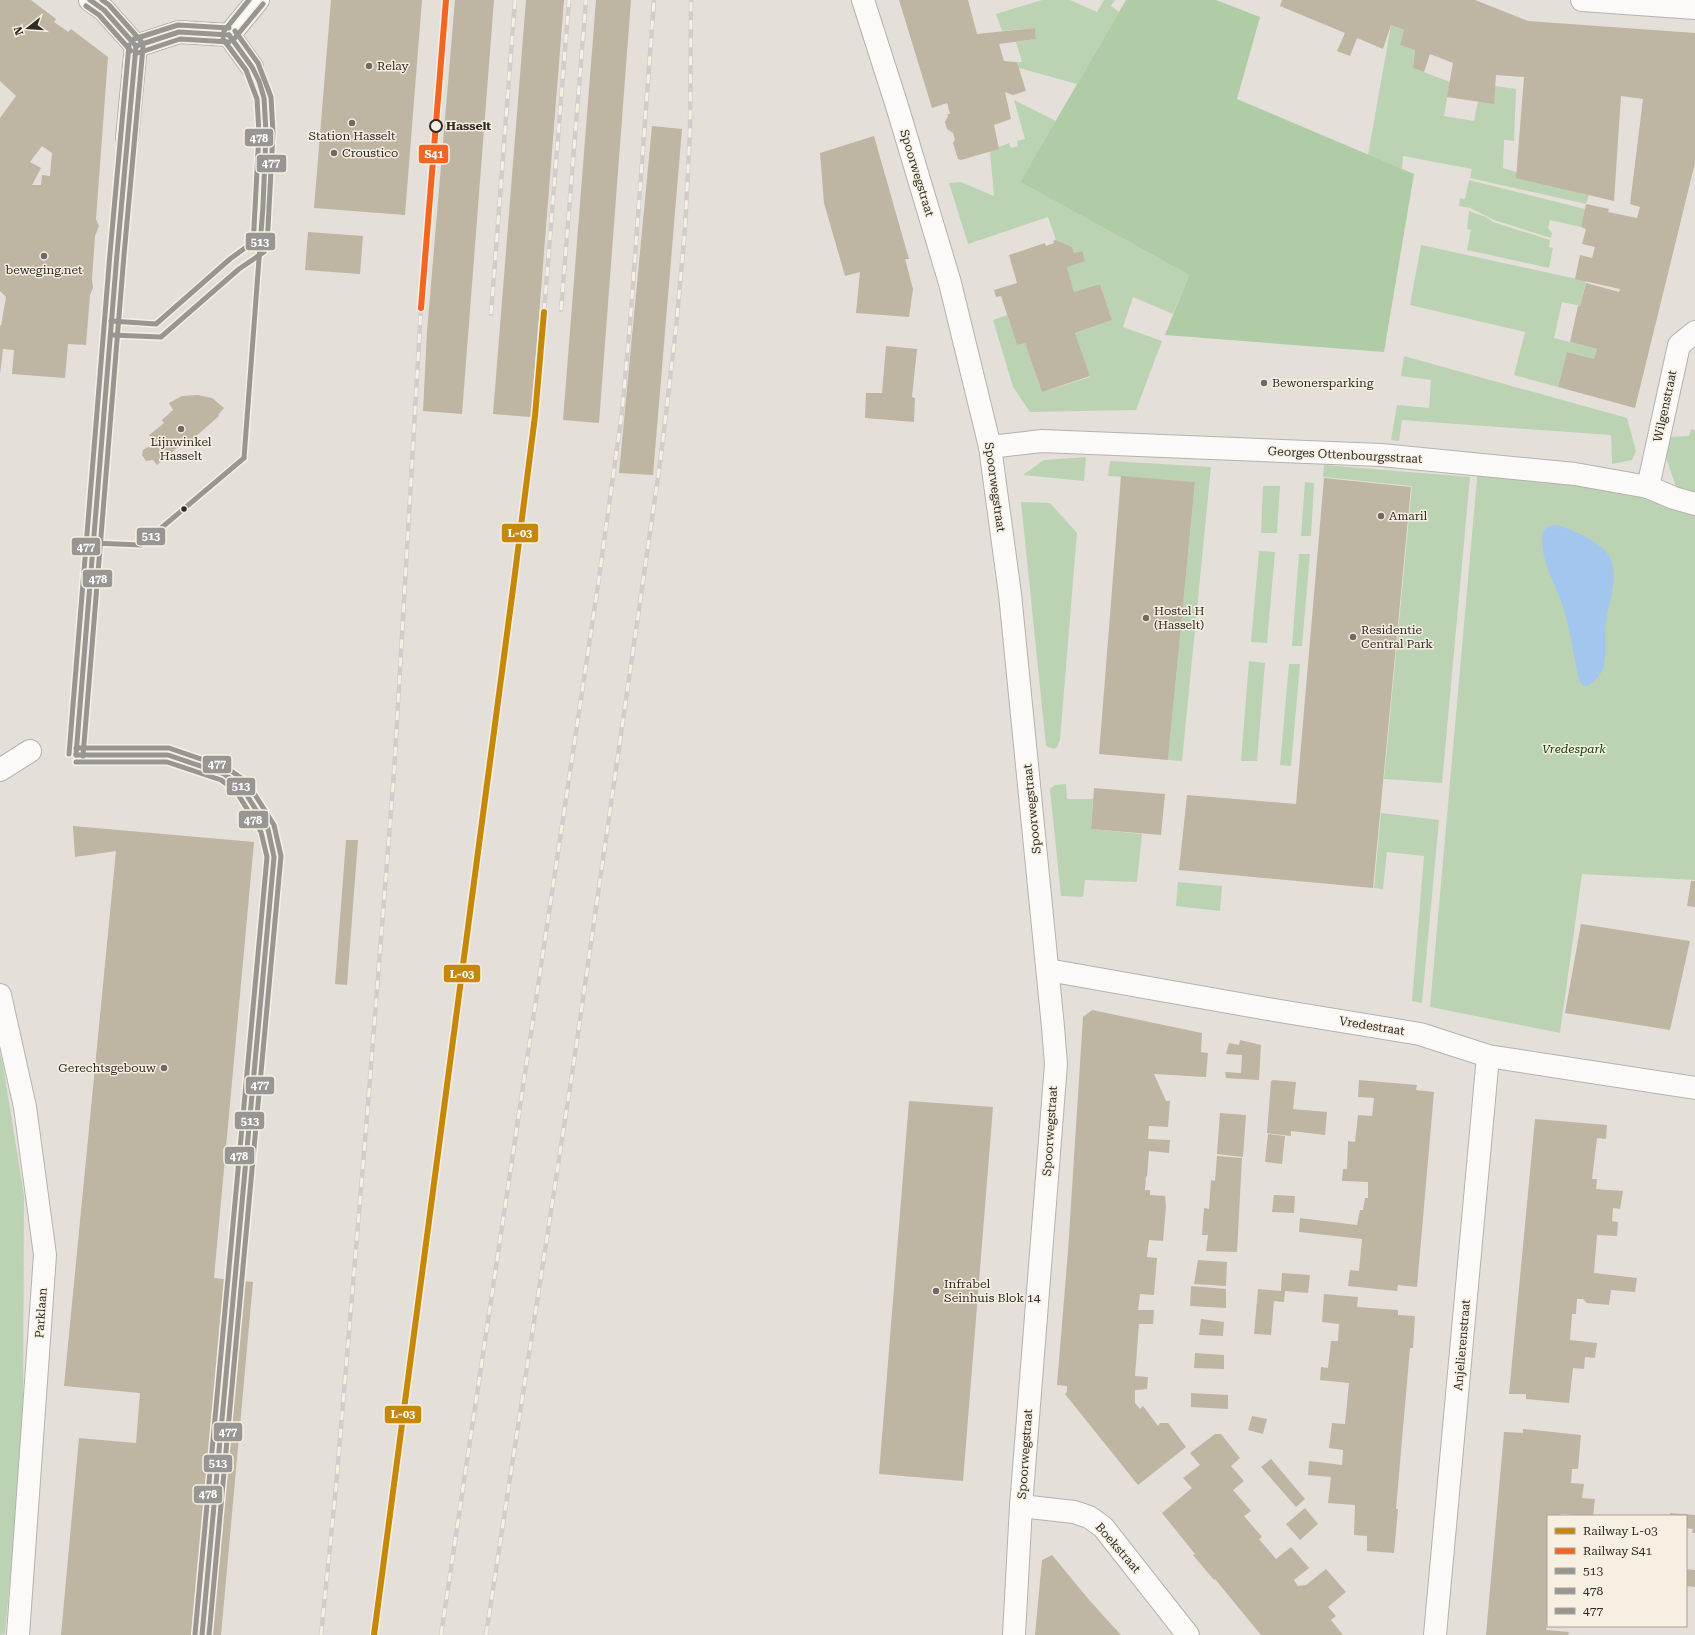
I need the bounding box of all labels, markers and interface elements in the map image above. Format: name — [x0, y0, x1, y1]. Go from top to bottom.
north arrow — [8, 8, 48, 48]
text: N — [11, 24, 26, 37]
place label: Relay — [377, 59, 410, 73]
marker: Relay — [364, 61, 374, 71]
marker: Station Hasselt — [347, 118, 357, 128]
marker: Hasselt — [429, 119, 443, 133]
place label: Hasselt — [446, 119, 491, 133]
line badge: 478 — [244, 128, 274, 147]
street label: Spoorwegstraat — [897, 128, 937, 219]
place label: Station Hasselt — [309, 129, 396, 143]
text: 478 — [250, 132, 268, 145]
line badge: S41 — [418, 144, 449, 164]
place label: Croustico — [342, 146, 398, 160]
marker: Croustico — [329, 148, 339, 158]
text: S41 — [424, 148, 444, 161]
line badge: 477 — [256, 154, 287, 173]
text: 477 — [262, 157, 280, 170]
line badge: 513 — [245, 232, 276, 251]
text: 513 — [251, 236, 269, 249]
marker: beweging.net — [39, 251, 49, 261]
place label: beweging.net — [5, 263, 83, 277]
street label: Wilgenstraat — [1651, 368, 1680, 443]
place label: Bewonersparking — [1272, 376, 1374, 390]
marker: Bewonersparking — [1259, 378, 1269, 388]
marker: Lijnwinkel Hasselt — [176, 424, 186, 434]
place label: Lijnwinkel Hasselt — [150, 435, 212, 463]
street label: Spoorwegstraat — [982, 441, 1008, 533]
street label: Georges Ottenbourgsstraat — [1267, 444, 1423, 466]
unlabelled marker — [179, 504, 189, 514]
place label: Amaril — [1389, 509, 1428, 523]
marker: Amaril — [1376, 511, 1386, 521]
line badge: L-03 — [501, 523, 539, 543]
line badge: 513 — [136, 527, 166, 546]
text: L-03 — [508, 527, 532, 540]
text: 513 — [142, 530, 160, 543]
line badge: 477 — [71, 537, 101, 556]
text: 477 — [77, 541, 95, 554]
line badge: 478 — [82, 569, 113, 588]
text: 478 — [89, 573, 107, 586]
place label: Hostel H (Hasselt) — [1154, 604, 1205, 632]
marker: Hostel H (Hasselt) — [1141, 613, 1151, 623]
place label: Residentie Central Park — [1361, 623, 1433, 651]
marker: Residentie Central Park — [1348, 632, 1358, 642]
park label: Vredespark — [1542, 742, 1606, 756]
line badge: 477 — [202, 755, 232, 774]
text: 477 — [208, 758, 226, 771]
street label: Spoorwegstraat — [1020, 763, 1044, 855]
line badge: 513 — [226, 777, 256, 796]
text: 513 — [232, 780, 250, 793]
line badge: 478 — [238, 810, 269, 829]
text: 478 — [244, 814, 262, 827]
line badge: L-03 — [443, 964, 481, 983]
text: L-03 — [450, 968, 474, 981]
street label: Vredestraat — [1338, 1014, 1406, 1038]
place label: Gerechtsgebouw — [58, 1061, 156, 1075]
marker: Gerechtsgebouw — [159, 1063, 169, 1073]
line badge: 477 — [245, 1076, 275, 1095]
text: 477 — [251, 1079, 269, 1092]
street label: Spoorwegstraat — [1040, 1085, 1060, 1177]
line badge: 513 — [234, 1111, 265, 1130]
text: 513 — [241, 1115, 259, 1128]
line badge: 478 — [224, 1146, 255, 1165]
text: 478 — [230, 1150, 248, 1163]
place label: Infrabel Seinhuis Blok 14 — [944, 1277, 1041, 1305]
marker: Infrabel Seinhuis Blok 14 — [931, 1286, 941, 1296]
street label: Parklaan — [32, 1287, 50, 1339]
street label: Anjelierenstraat — [1451, 1298, 1473, 1391]
line badge: L-03 — [384, 1405, 422, 1424]
text: L-03 — [391, 1408, 415, 1421]
street label: Spoorwegstraat — [1015, 1408, 1035, 1500]
line badge: 477 — [213, 1422, 243, 1442]
text: 477 — [219, 1426, 237, 1439]
line badge: 513 — [203, 1454, 233, 1473]
text: 513 — [209, 1457, 227, 1470]
line badge: 478 — [193, 1485, 223, 1504]
text: 478 — [199, 1488, 217, 1501]
legend — [1547, 1515, 1687, 1627]
street label: Boekstraat — [1092, 1520, 1144, 1576]
text: Railway L-03 — [1583, 1524, 1658, 1538]
text: Railway S41 — [1583, 1544, 1653, 1558]
text: 513 — [1583, 1564, 1603, 1578]
text: 478 — [1583, 1584, 1603, 1598]
text: 477 — [1583, 1604, 1603, 1618]

